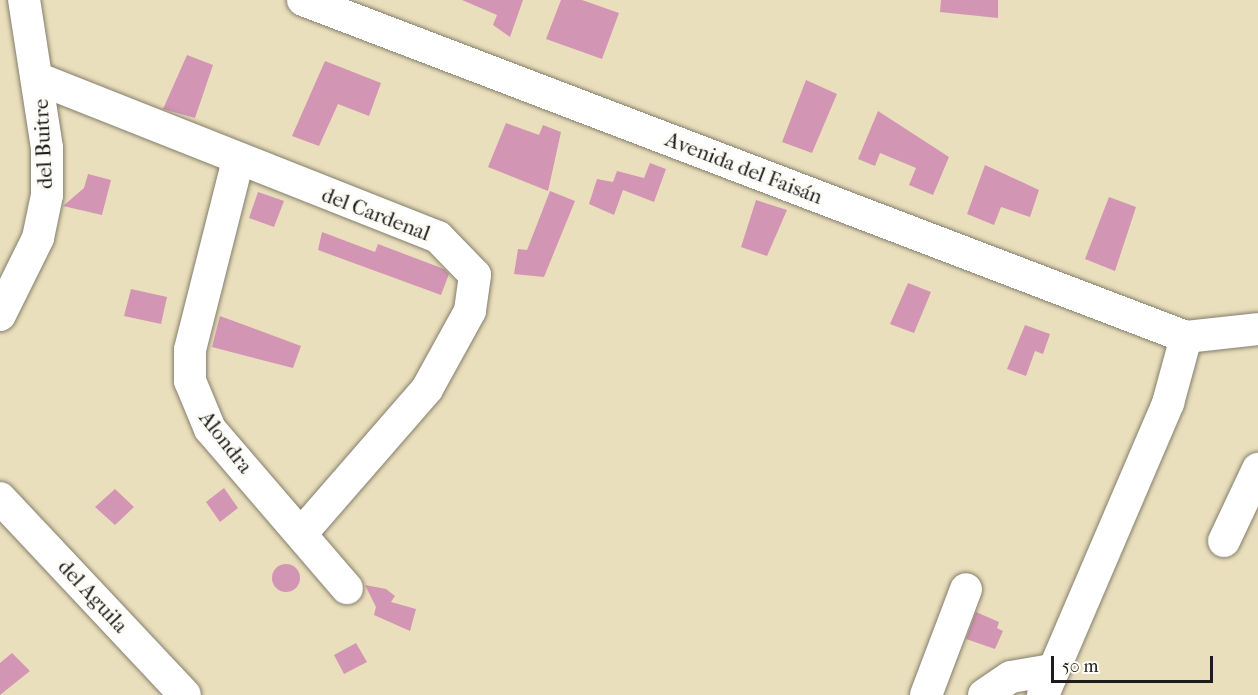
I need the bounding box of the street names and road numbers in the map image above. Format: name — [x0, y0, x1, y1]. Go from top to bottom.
street label: del Buitre — [28, 98, 58, 190]
street label: Avenida del Faisán — [662, 126, 826, 210]
street label: del Cardenal — [318, 182, 434, 246]
street label: Alondra — [194, 406, 258, 478]
street label: del Aguila — [53, 554, 133, 638]

